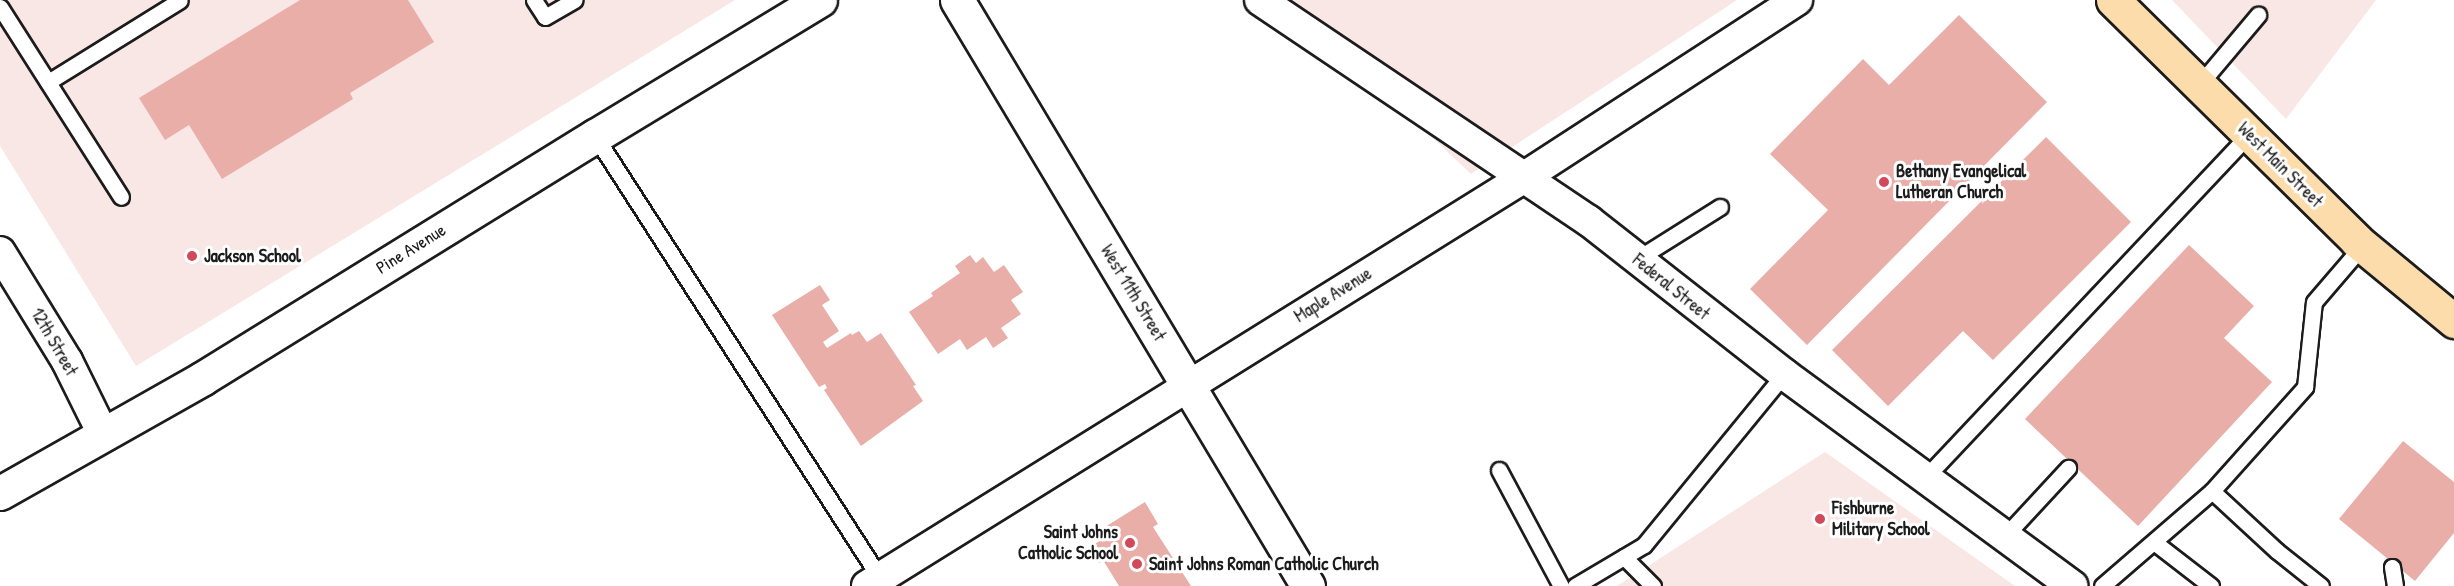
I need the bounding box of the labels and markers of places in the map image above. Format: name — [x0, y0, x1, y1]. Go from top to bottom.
place label: Bethany Evangelical Lutheran Church — [1896, 161, 2026, 204]
marker: Bethany Evangelical Lutheran Church — [1877, 175, 1891, 189]
place label: Jackson School — [204, 245, 301, 267]
marker: Jackson School — [185, 249, 199, 263]
place label: Fishburne Military School — [1832, 498, 1930, 540]
marker: Fishburne Military School — [1813, 512, 1827, 526]
place label: Saint Johns Catholic School — [1018, 522, 1118, 564]
marker: Saint Johns Catholic School — [1123, 536, 1137, 550]
place label: Saint Johns Roman Catholic Church — [1149, 553, 1378, 575]
marker: Saint Johns Roman Catholic Church — [1130, 557, 1144, 571]

